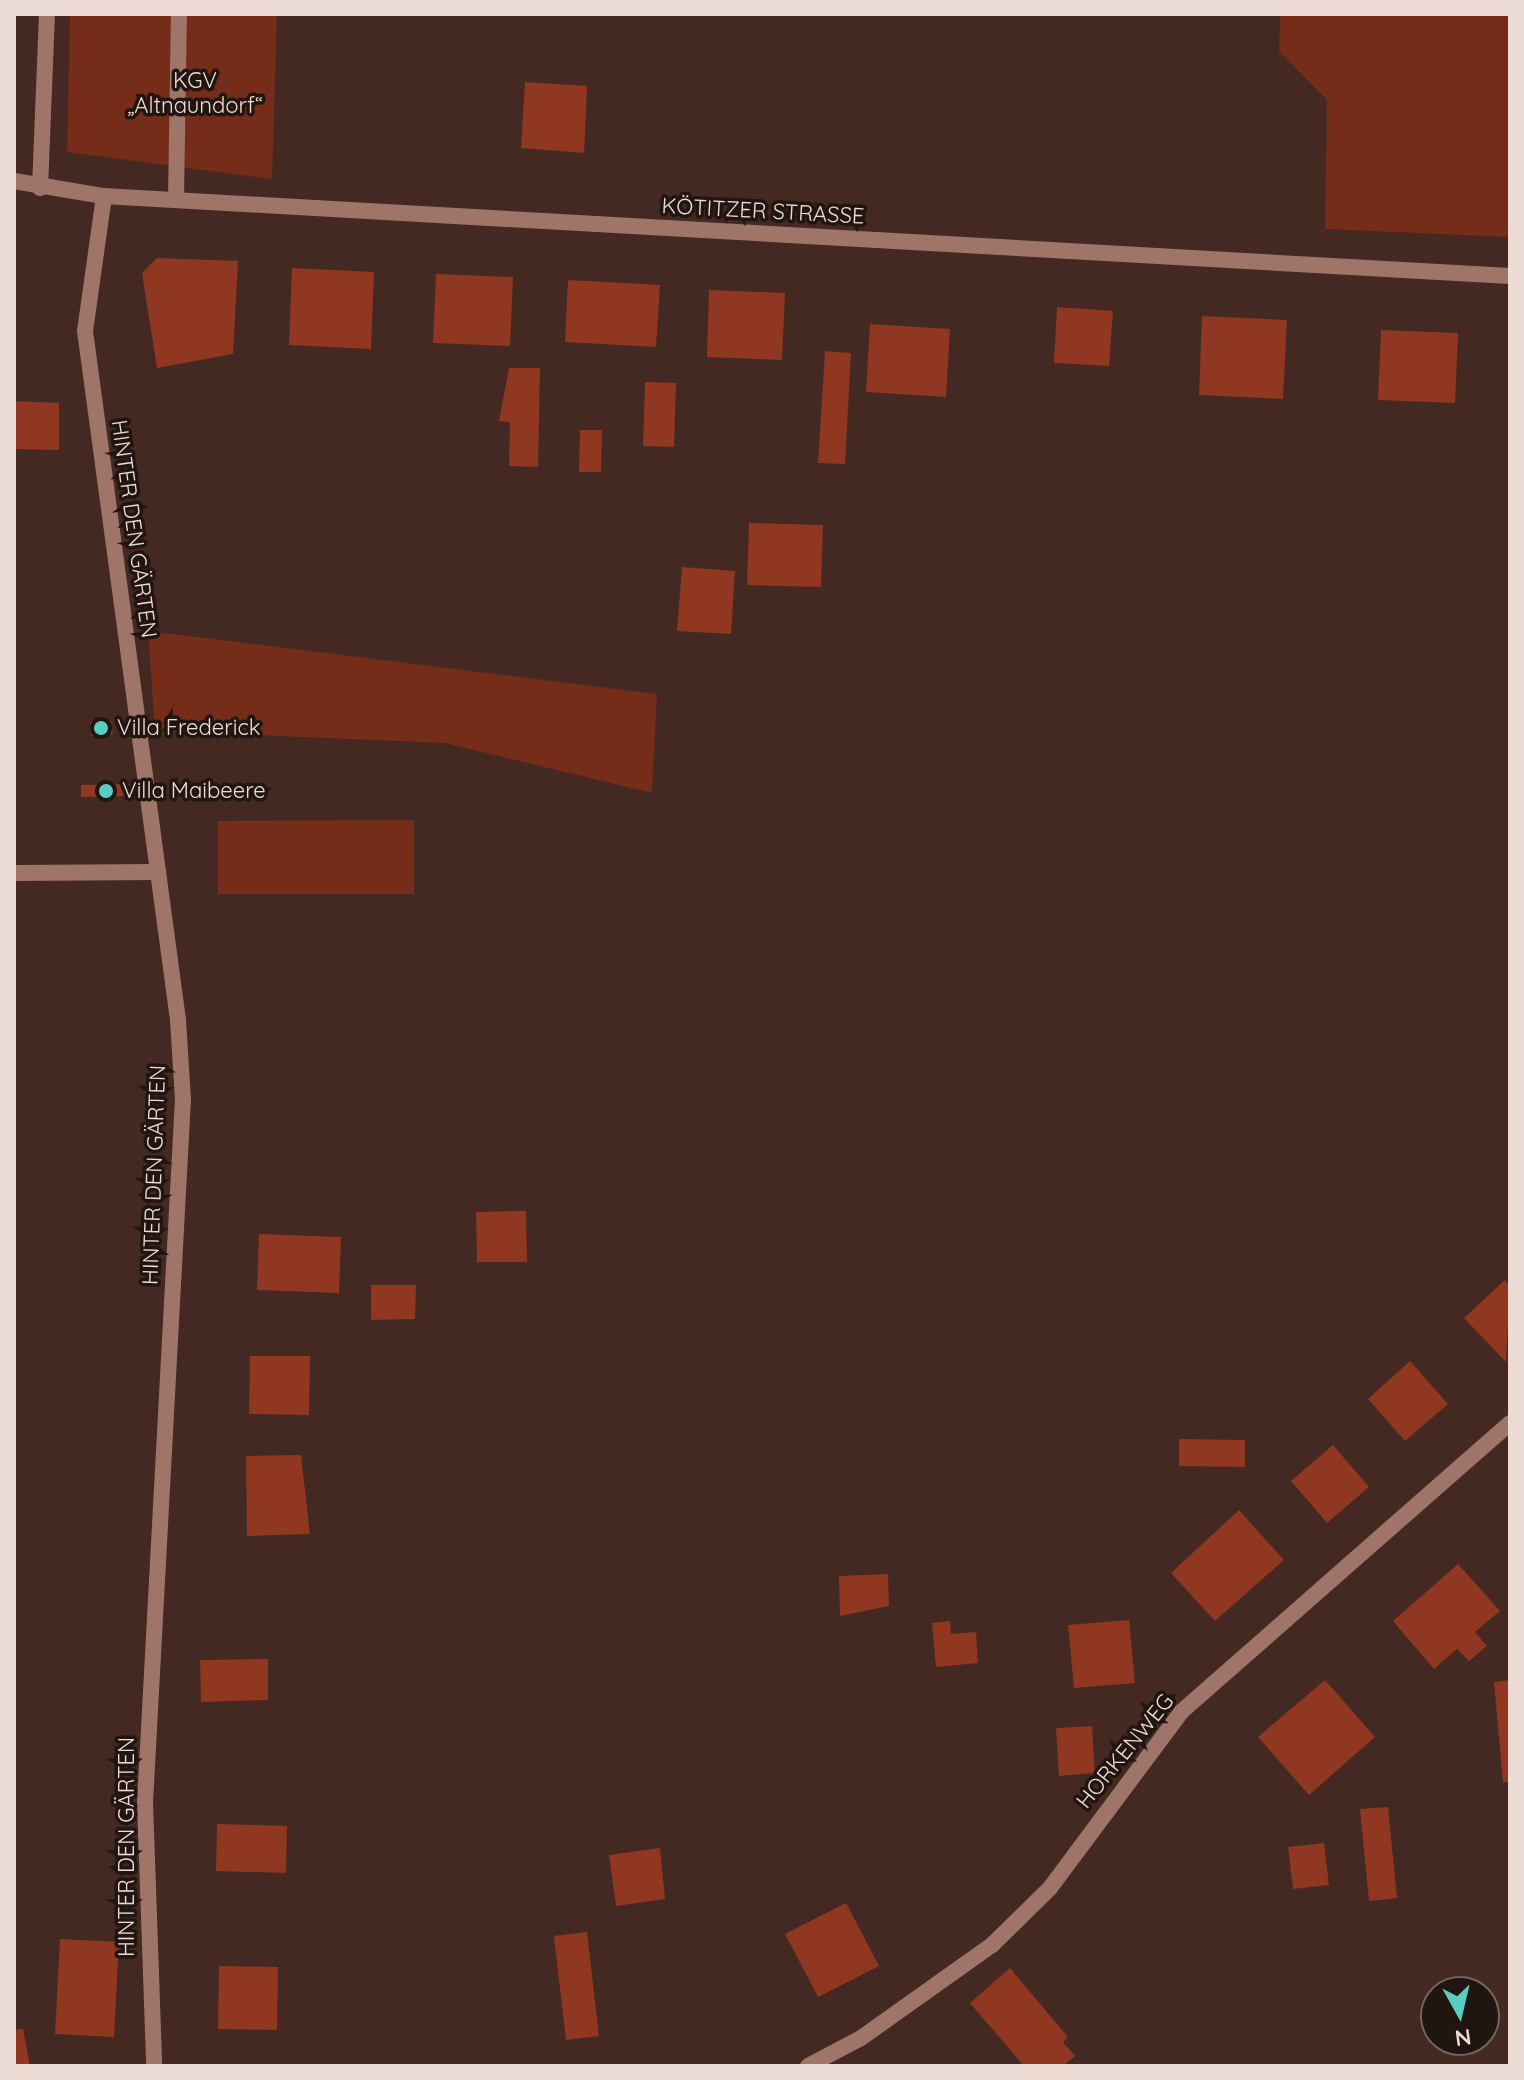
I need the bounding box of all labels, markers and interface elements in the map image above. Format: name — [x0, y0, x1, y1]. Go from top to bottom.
park label: KGV „Altnaundorf“ — [127, 67, 263, 118]
street label: KÖTITZER STRASSE — [661, 193, 865, 229]
street label: HINTER DEN GÄRTEN — [106, 418, 162, 640]
place label: Villa Frederick — [117, 715, 261, 741]
marker: Villa Frederick — [92, 719, 110, 737]
place label: Villa Maibeere — [122, 778, 266, 804]
marker: Villa Maibeere — [97, 782, 115, 800]
street label: HINTER DEN GÄRTEN — [137, 1065, 171, 1285]
street label: HORKENWEG — [1071, 1688, 1179, 1814]
street label: HINTER DEN GÄRTEN — [114, 1737, 140, 1957]
north arrow — [1420, 1976, 1500, 2056]
text: N — [1453, 2023, 1473, 2053]

